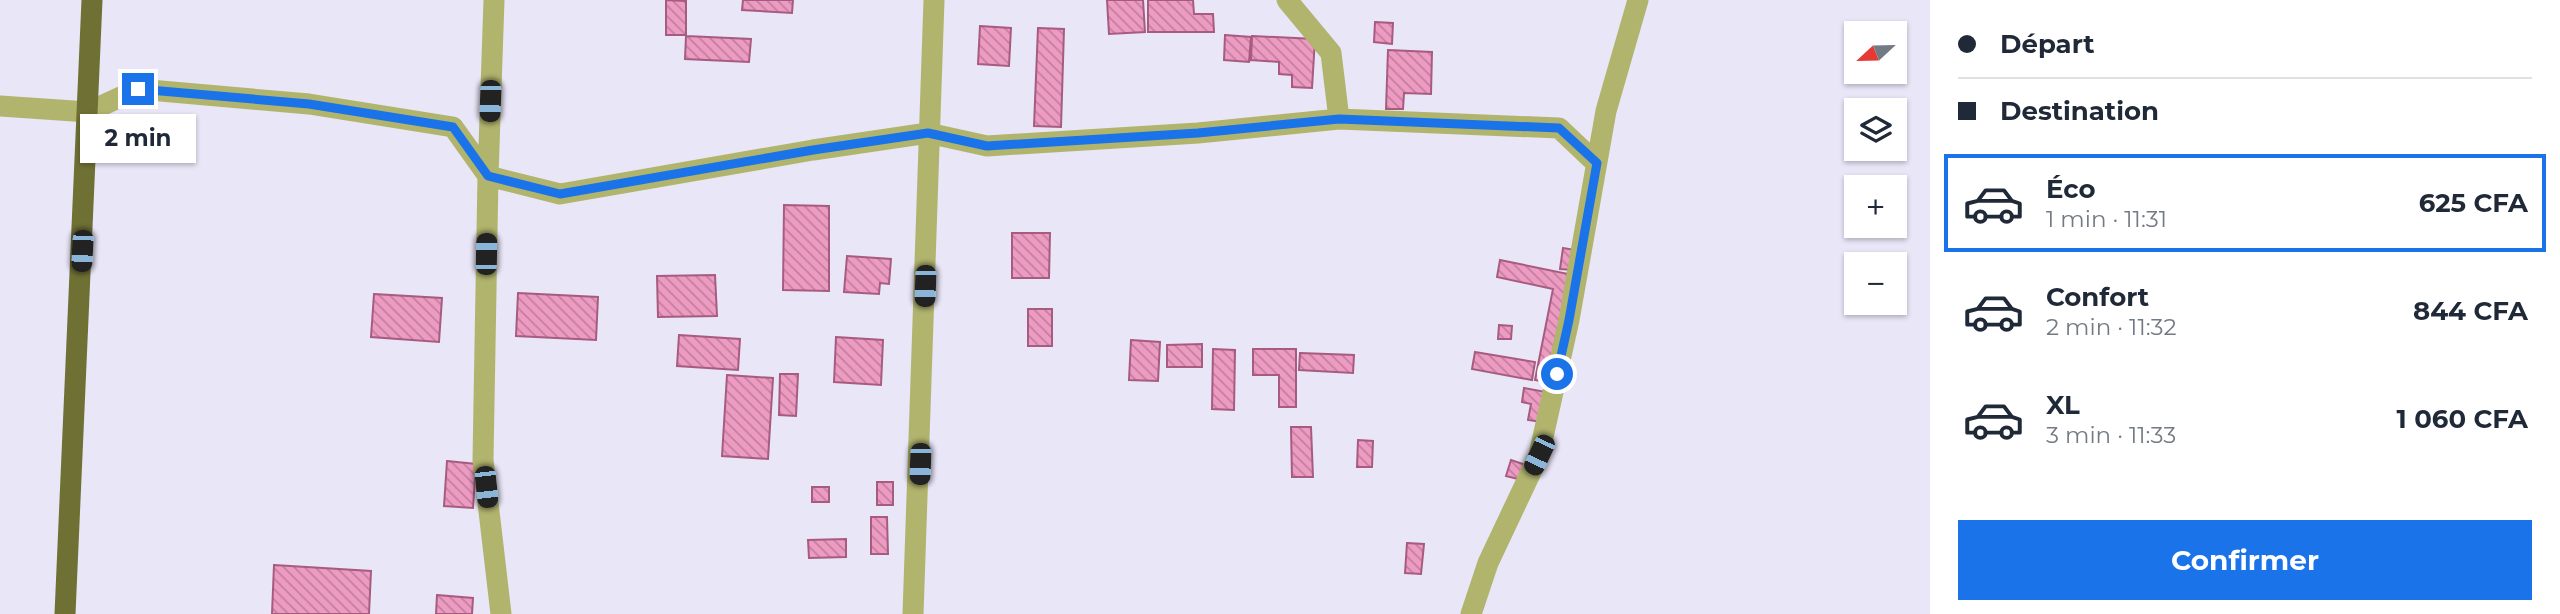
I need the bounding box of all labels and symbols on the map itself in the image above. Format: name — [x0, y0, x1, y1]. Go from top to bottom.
north arrow — [1844, 21, 1908, 84]
route end — [122, 73, 154, 105]
car — [479, 80, 502, 122]
callout: 2 min — [80, 114, 196, 162]
car — [71, 229, 94, 273]
car — [476, 233, 497, 275]
car — [914, 265, 937, 307]
route start — [1541, 358, 1573, 390]
car — [1521, 432, 1558, 478]
car — [909, 443, 932, 485]
car — [474, 465, 499, 509]

